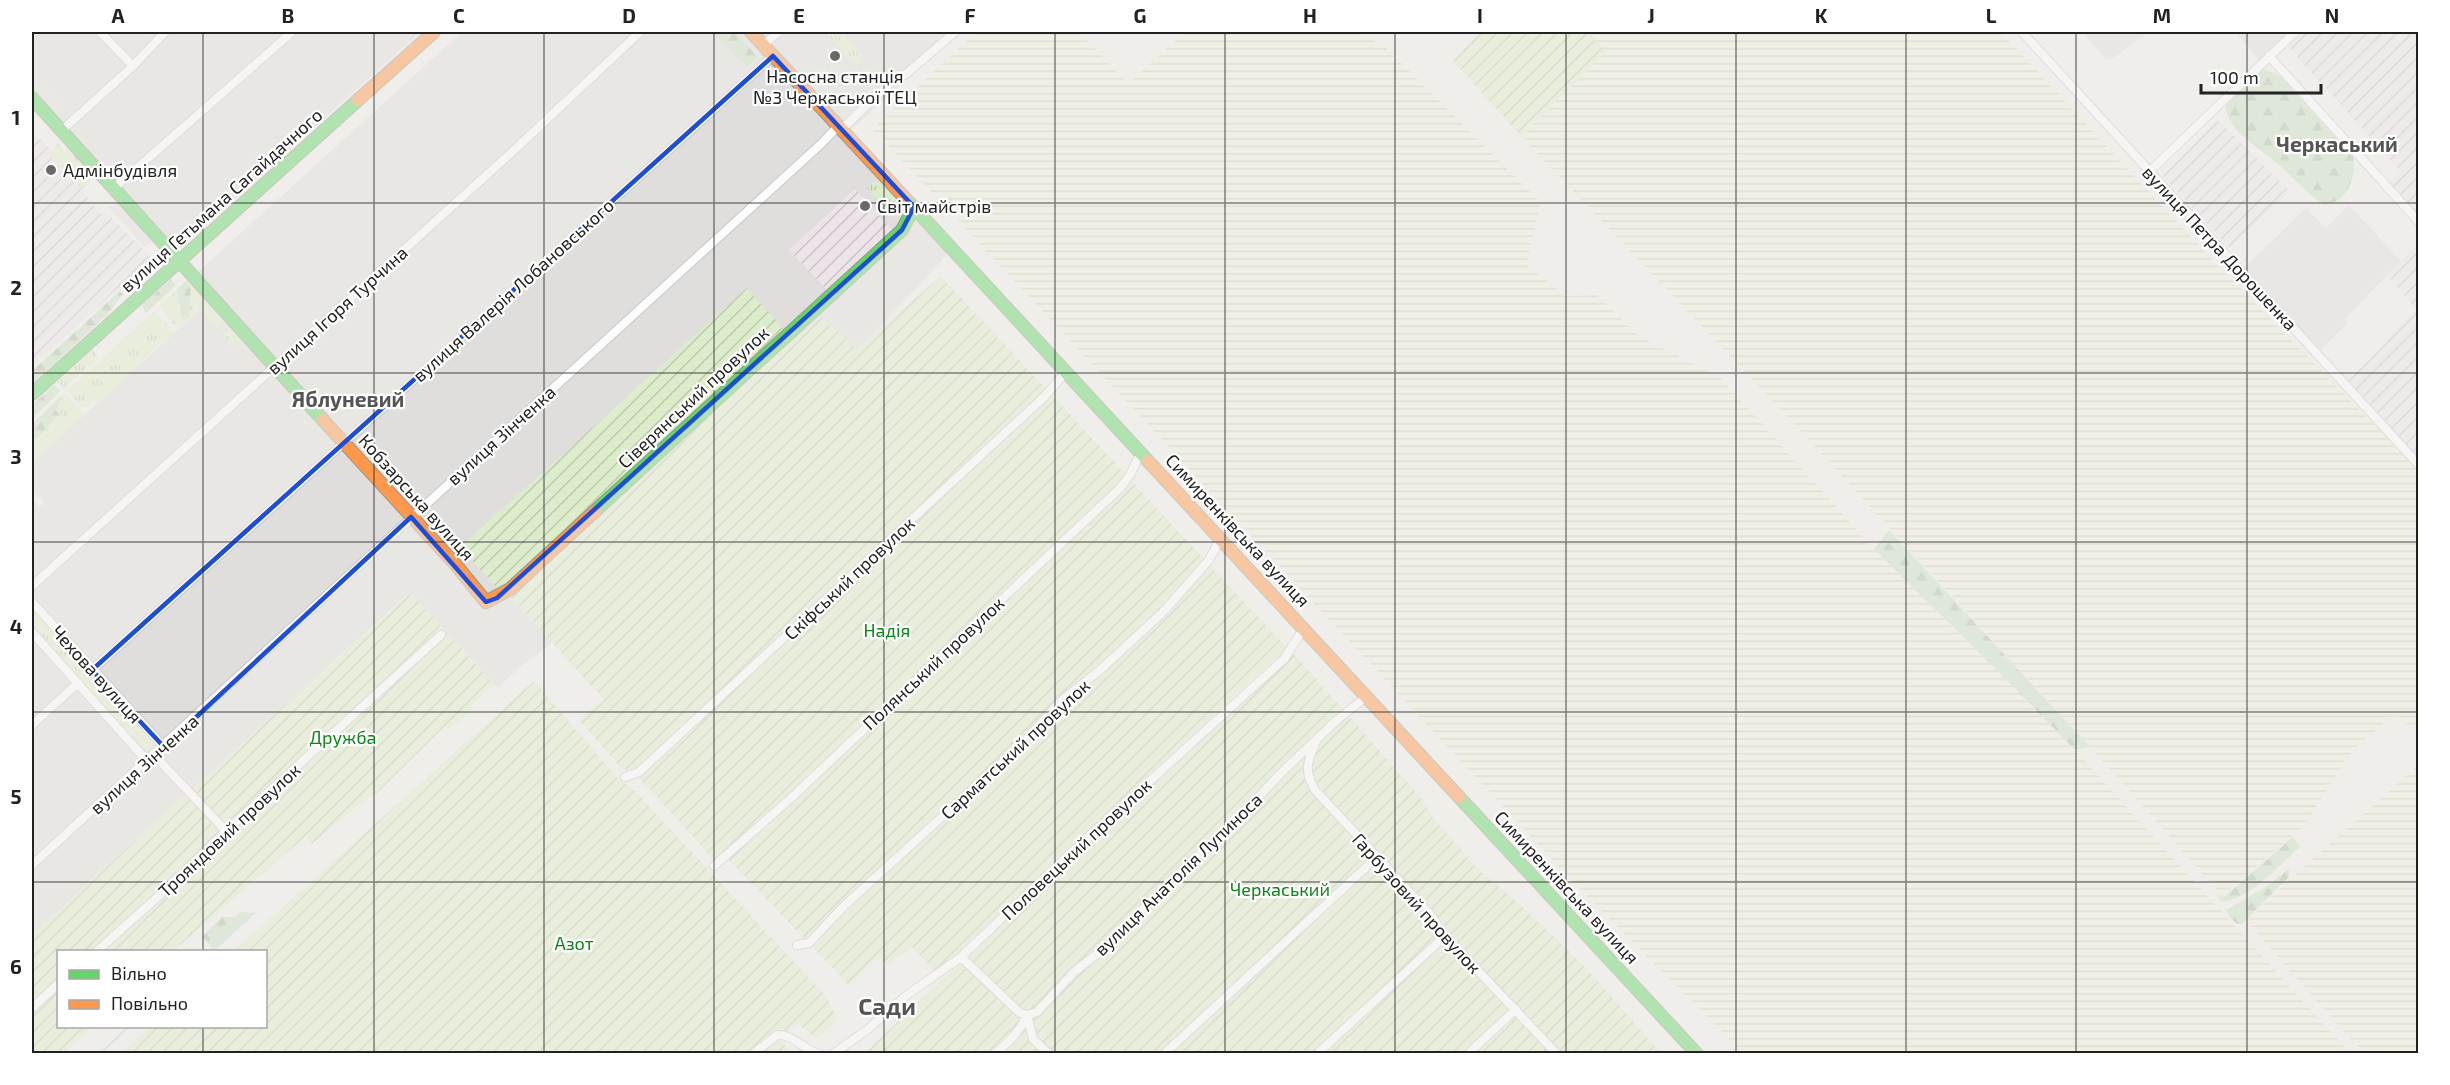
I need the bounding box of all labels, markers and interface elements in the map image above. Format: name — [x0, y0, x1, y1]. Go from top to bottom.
text: A — [111, 3, 125, 27]
text: B — [282, 3, 294, 27]
text: C — [453, 3, 465, 27]
text: D — [622, 3, 636, 27]
text: E — [793, 3, 805, 27]
text: F — [964, 3, 976, 27]
text: G — [1134, 3, 1146, 27]
text: H — [1303, 3, 1317, 27]
text: I — [1477, 3, 1483, 27]
text: J — [1647, 3, 1655, 27]
text: K — [1815, 3, 1828, 27]
text: L — [1986, 3, 1997, 27]
text: M — [2153, 3, 2171, 27]
text: N — [2325, 3, 2339, 27]
marker: Насосна станція №3 Черкаської ТЕЦ — [828, 49, 842, 63]
scale bar — [2201, 57, 2321, 95]
place label: Насосна станція №3 Черкаської ТЕЦ — [753, 65, 917, 108]
text: 100 m — [2210, 66, 2259, 88]
street label: вулиця Гетьмана Сагайдачного — [116, 103, 326, 297]
text: 1 — [12, 105, 20, 129]
district label: Черкаський — [2276, 131, 2398, 156]
place label: Адмінбудівля — [63, 159, 177, 181]
street label: вулиця Петра Дорошенка — [2138, 161, 2302, 335]
marker: Адмінбудівля — [44, 163, 58, 177]
street label: вулиця Валерія Лобановського — [408, 194, 618, 386]
place label: Світ майстрів — [877, 195, 991, 217]
marker: Світ майстрів — [858, 199, 872, 213]
street label: вулиця Ігоря Турчина — [262, 241, 412, 379]
text: 2 — [10, 275, 22, 299]
street label: Сіверянський провулок — [613, 321, 773, 473]
street label: вулиця Зінченка — [442, 381, 560, 489]
district label: Яблуневий — [292, 386, 404, 411]
street label: Кобзарська вулиця — [355, 429, 479, 565]
text: 3 — [10, 444, 22, 468]
street label: Симиренківська вулиця — [1161, 449, 1315, 611]
street label: Скіфський провулок — [779, 512, 919, 644]
street label: Полянський провулок — [858, 591, 1009, 734]
text: 4 — [10, 614, 23, 638]
park label: Надія — [864, 619, 910, 641]
street label: Чехова вулиця — [47, 620, 147, 728]
street label: Сарматський провулок — [936, 674, 1094, 824]
street label: вулиця Зінченка — [85, 710, 203, 818]
park label: Дружба — [310, 726, 376, 748]
street label: Трояндовий провулок — [154, 758, 305, 901]
street label: Половецький провулок — [996, 774, 1156, 924]
text: 5 — [10, 784, 22, 808]
street label: вулиця Анатолія Лупиноса — [1090, 788, 1266, 960]
street label: Симиренківська вулиця — [1490, 806, 1644, 968]
street label: Гарбузовий провулок — [1348, 828, 1486, 978]
park label: Черкаський — [1230, 878, 1330, 900]
park label: Азот — [554, 932, 594, 954]
legend — [57, 950, 267, 1028]
text: 6 — [10, 954, 22, 978]
text: Вільно — [111, 962, 167, 984]
district label: Сади — [858, 991, 916, 1020]
text: Повільно — [111, 992, 188, 1014]

